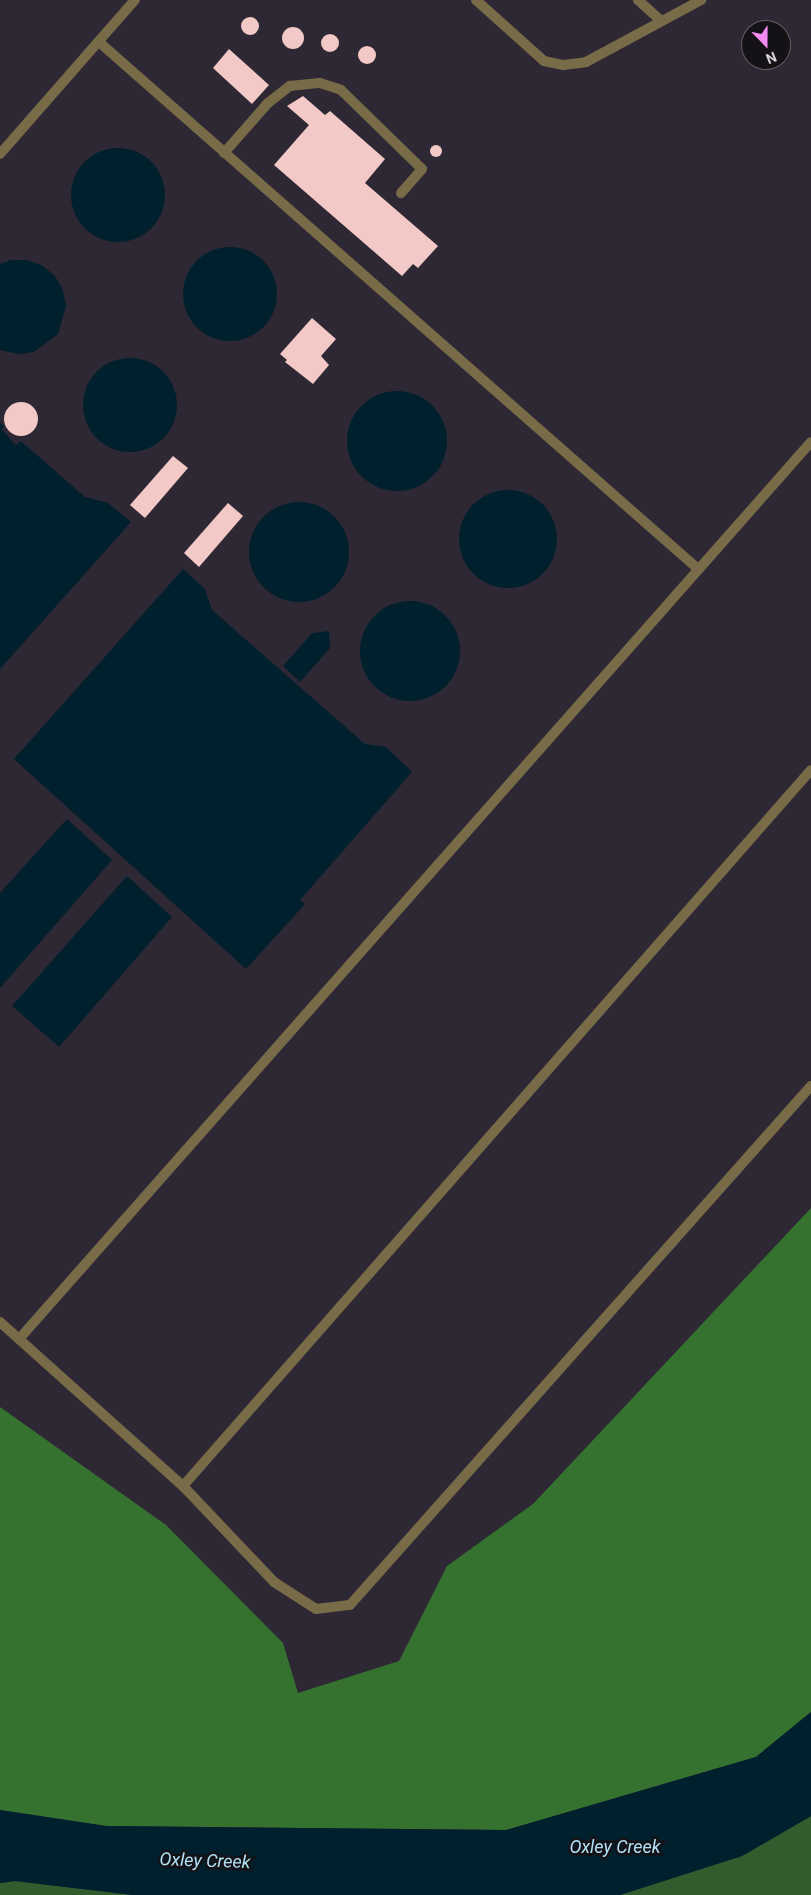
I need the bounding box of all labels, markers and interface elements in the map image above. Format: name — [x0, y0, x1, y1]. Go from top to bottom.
north arrow — [741, 20, 791, 70]
text: N — [764, 49, 779, 67]
water label: Oxley Creek — [569, 1836, 661, 1858]
water label: Oxley Creek — [159, 1849, 251, 1873]

